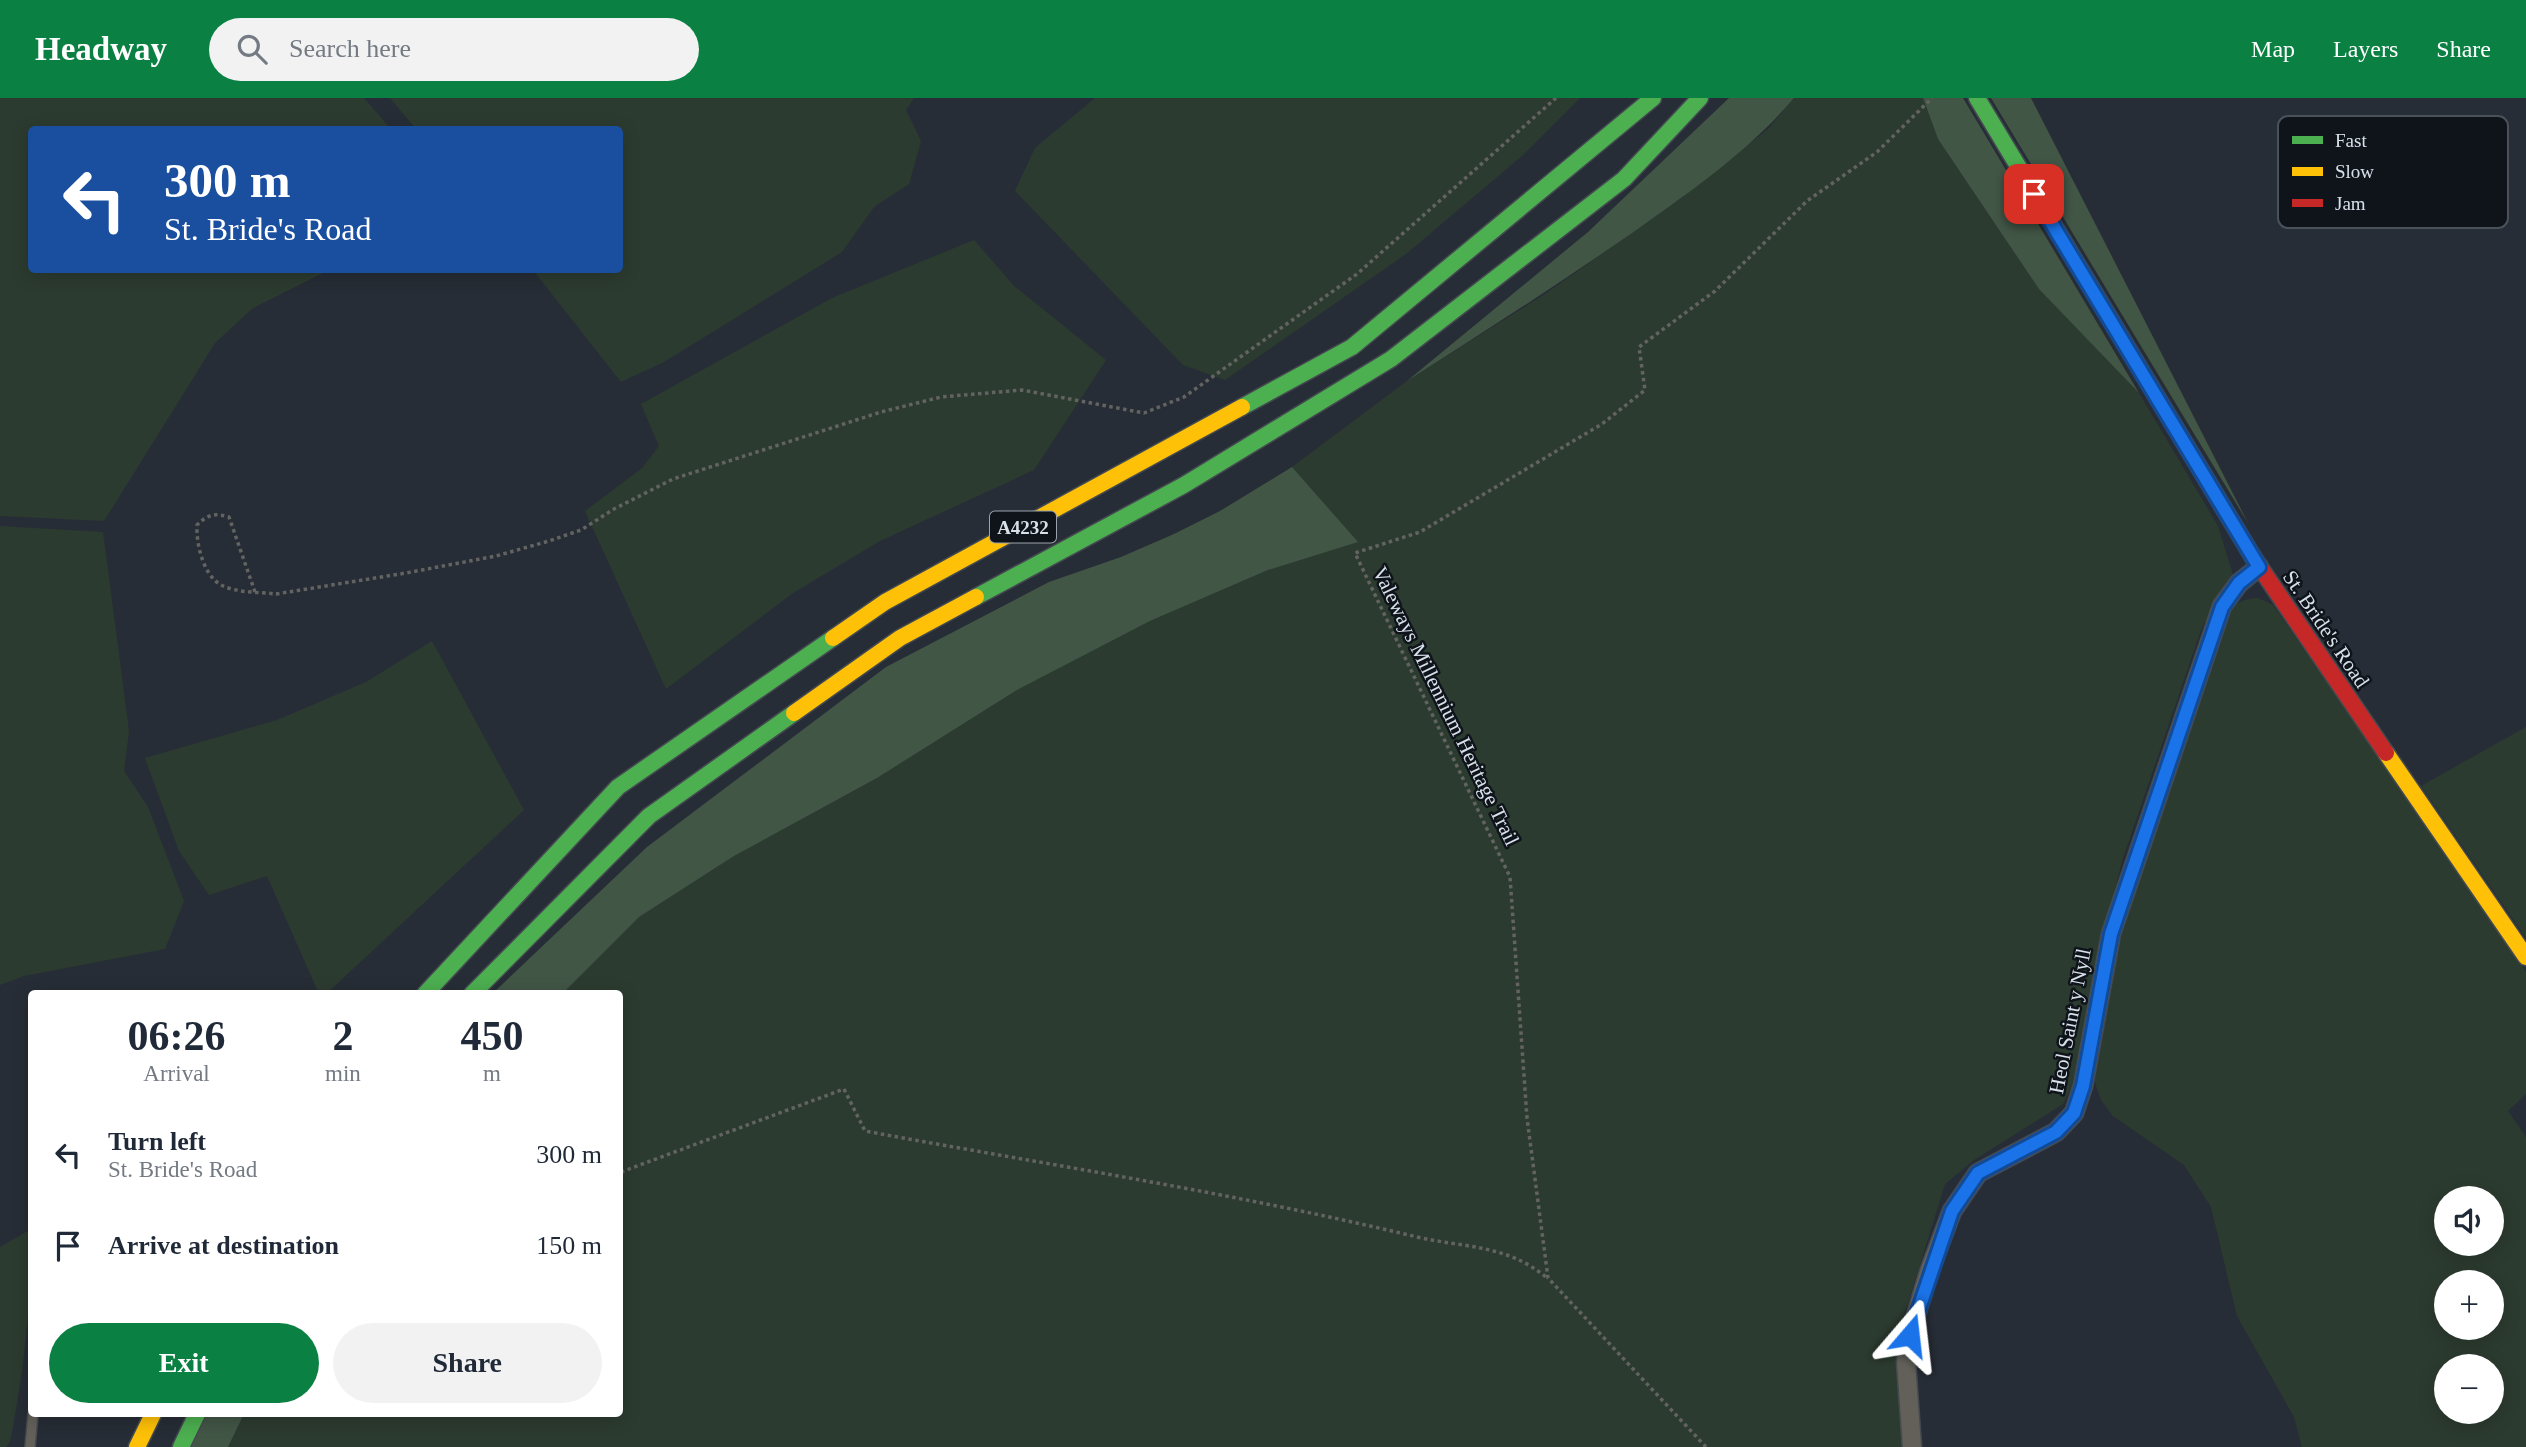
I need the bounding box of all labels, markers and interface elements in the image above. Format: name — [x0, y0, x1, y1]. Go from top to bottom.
search box — [209, 18, 699, 81]
icon: search — [233, 30, 271, 68]
text: Headway — [35, 31, 167, 67]
text: Search here — [289, 34, 411, 63]
text: Map — [2251, 36, 2295, 62]
text: Layers — [2333, 36, 2398, 62]
text: Share — [2436, 36, 2491, 62]
legend — [2278, 116, 2508, 228]
text: Fast — [2335, 130, 2367, 151]
text: 300 m — [164, 153, 291, 208]
icon: left — [49, 154, 140, 245]
text: Slow — [2335, 161, 2374, 182]
pin — [2004, 164, 2064, 224]
icon: arrive — [2015, 175, 2053, 213]
text: Jam — [2335, 193, 2366, 214]
text: St. Bride's Road — [164, 211, 372, 247]
road number: A4232 — [990, 512, 1056, 542]
street label: Valeways Millennium Heritage Trail — [1368, 563, 1524, 850]
street label: St. Bride's Road — [2278, 566, 2374, 693]
street label: Heol Saint y Nyll — [2044, 946, 2096, 1096]
text: 06:26 — [128, 1013, 226, 1059]
text: 2 — [332, 1013, 353, 1059]
text: 450 — [460, 1013, 523, 1059]
text: Arrival — [143, 1061, 210, 1086]
text: min — [325, 1061, 361, 1086]
text: m — [483, 1061, 501, 1086]
text: Turn left — [108, 1127, 206, 1156]
icon: left — [49, 1136, 87, 1174]
text: 300 m — [536, 1140, 602, 1169]
text: St. Bride's Road — [108, 1157, 257, 1182]
map controls — [2434, 1186, 2504, 1424]
button: sound — [2434, 1186, 2504, 1256]
icon: arrive — [49, 1227, 87, 1265]
text: Arrive at destination — [108, 1231, 339, 1260]
text: 150 m — [536, 1231, 602, 1260]
button: + — [2434, 1270, 2504, 1340]
position arrow — [1873, 1298, 1947, 1372]
button: Exit — [49, 1323, 319, 1403]
button: Share — [333, 1323, 602, 1403]
button: − — [2434, 1354, 2504, 1424]

